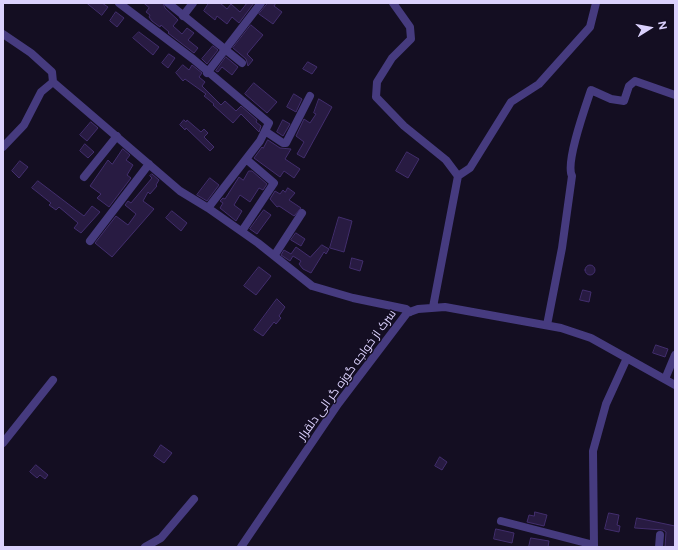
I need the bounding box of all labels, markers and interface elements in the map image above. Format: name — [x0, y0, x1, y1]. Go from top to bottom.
north arrow — [630, 8, 670, 48]
text: N — [655, 20, 669, 31]
street label: سرک از خواجه گوزه گر الی دلقرار — [295, 307, 399, 443]

